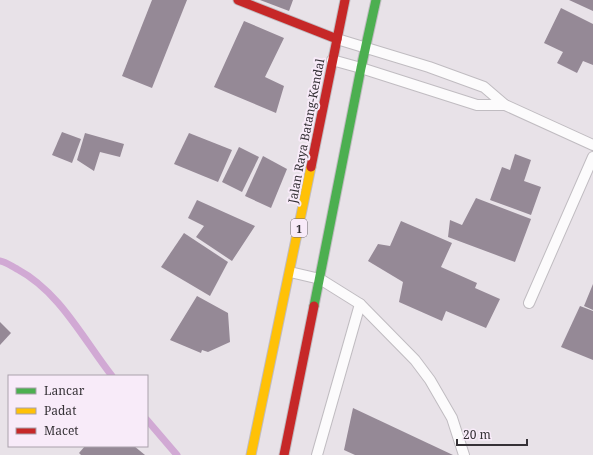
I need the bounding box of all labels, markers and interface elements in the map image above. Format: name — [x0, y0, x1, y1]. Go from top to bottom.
street label: Jalan Raya Batang-Kendal — [283, 57, 328, 206]
road number: 1 — [291, 219, 307, 237]
legend — [8, 375, 148, 447]
text: Lancar — [44, 382, 85, 399]
text: Padat — [44, 402, 76, 419]
scale bar — [457, 421, 527, 447]
text: Macet — [44, 422, 79, 439]
text: 20 m — [463, 426, 491, 443]

